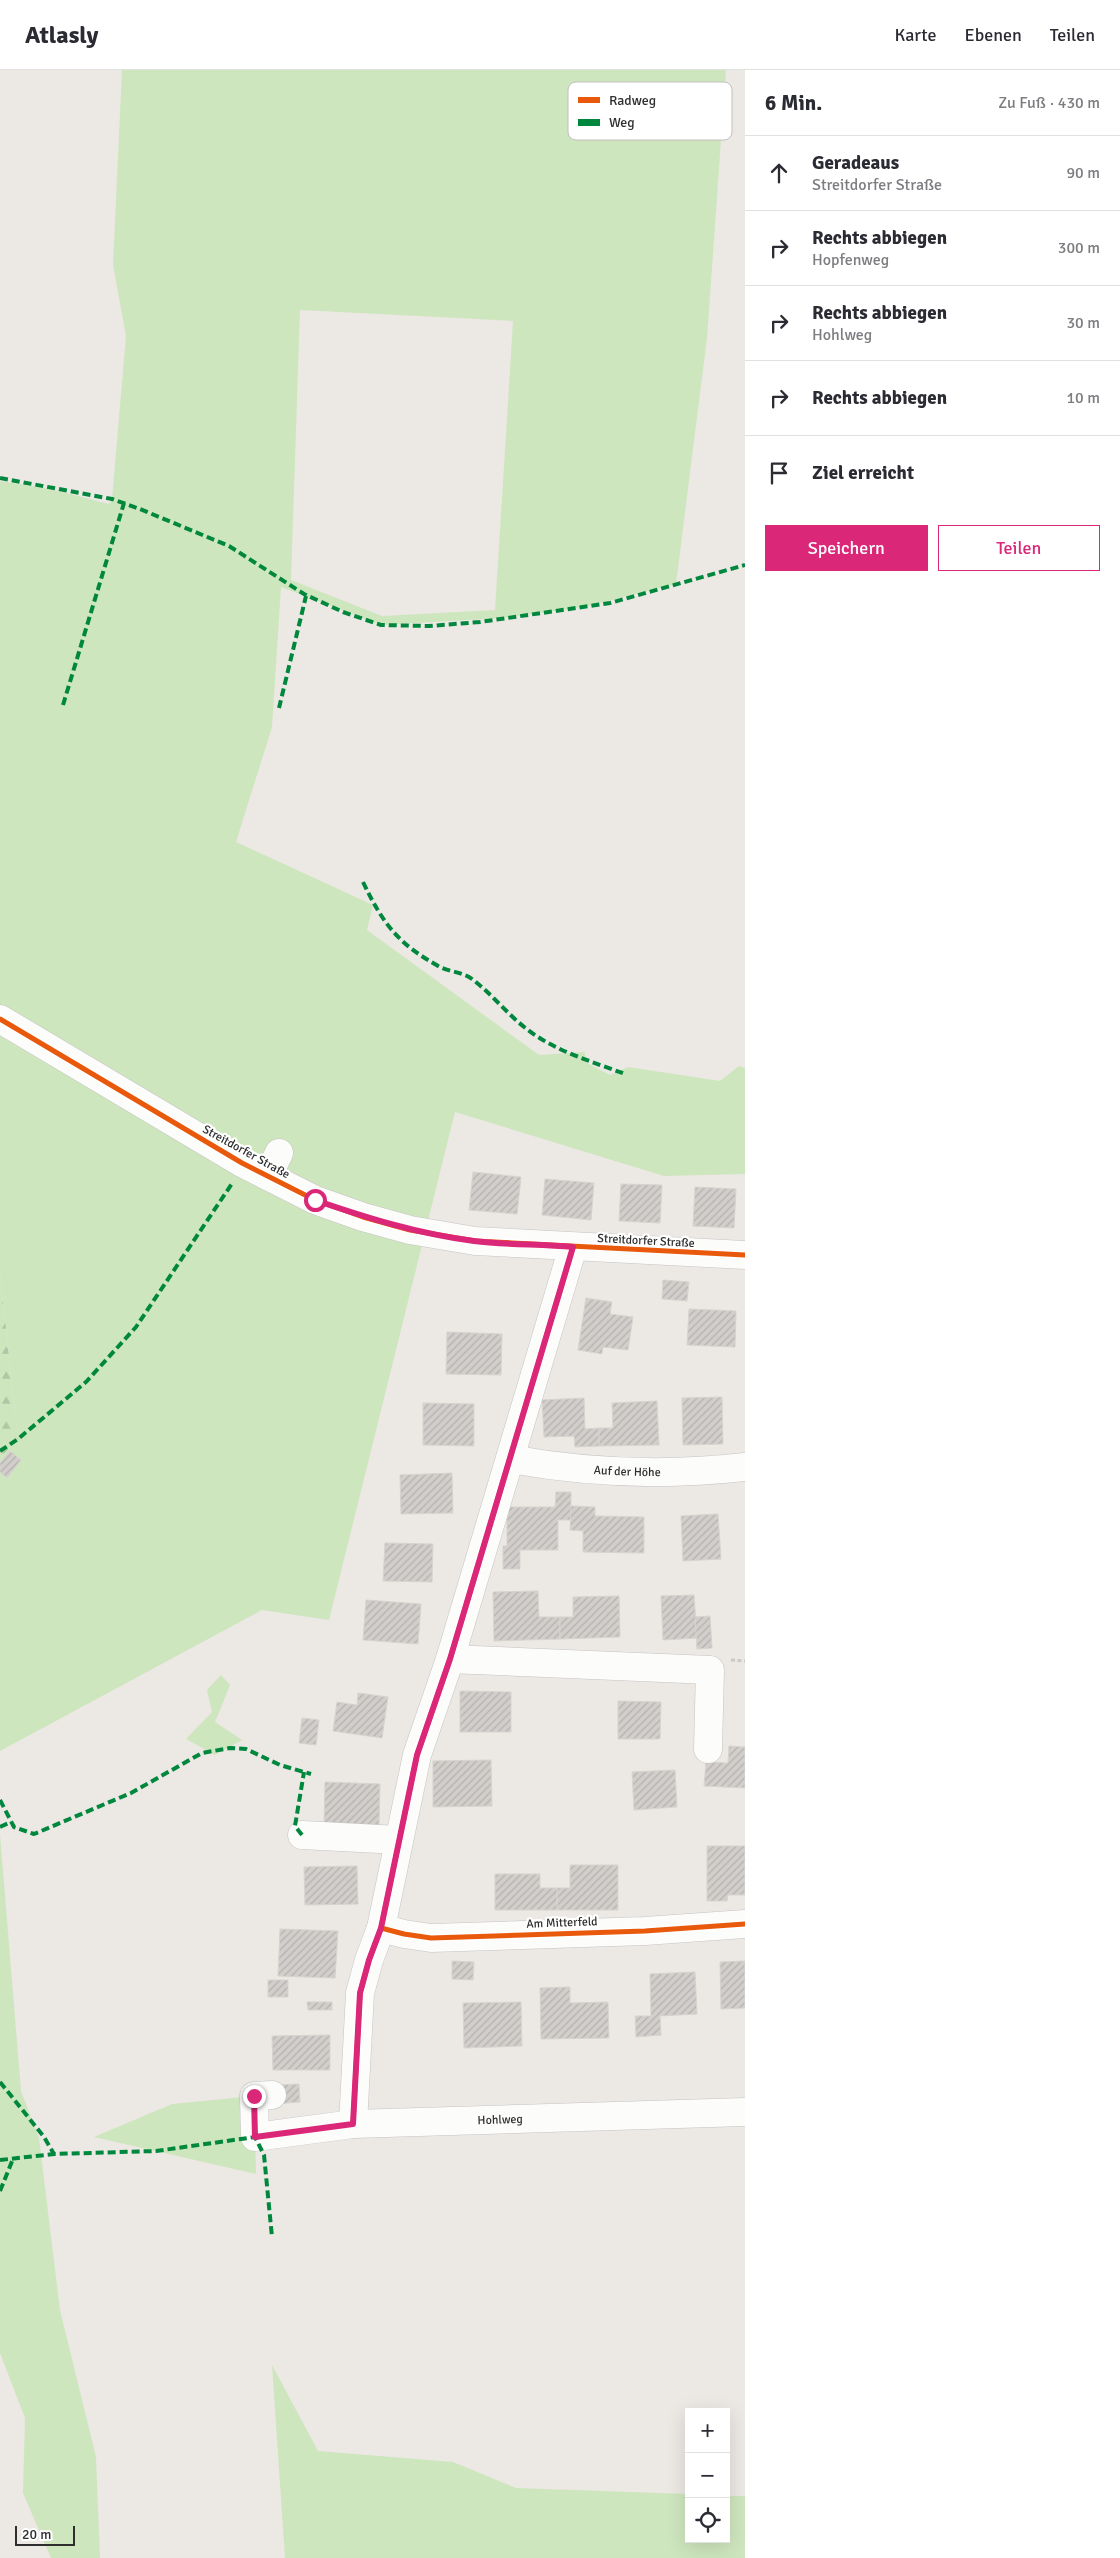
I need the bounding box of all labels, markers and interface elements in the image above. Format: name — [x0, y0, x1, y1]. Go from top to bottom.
text: Atlasly — [25, 20, 98, 50]
text: Karte — [894, 24, 936, 46]
text: Ebenen — [964, 24, 1022, 46]
text: Teilen — [1050, 24, 1095, 46]
legend — [568, 82, 732, 140]
text: 6 Min. — [765, 90, 822, 116]
text: Radweg — [609, 92, 656, 109]
text: Zu Fuß · 430 m — [998, 93, 1100, 113]
text: Weg — [609, 114, 635, 131]
text: Geradeaus — [812, 151, 899, 175]
icon: ahead — [765, 159, 793, 187]
text: 90 m — [1066, 163, 1100, 183]
text: Streitdorfer Straße — [812, 175, 942, 195]
text: Rechts abbiegen — [812, 226, 947, 250]
icon: right — [765, 234, 793, 262]
text: 300 m — [1058, 238, 1100, 258]
text: Hopfenweg — [812, 250, 889, 270]
text: Rechts abbiegen — [812, 301, 947, 325]
icon: right — [765, 309, 793, 337]
text: 30 m — [1066, 313, 1100, 333]
text: Hohlweg — [812, 325, 872, 345]
icon: right — [765, 384, 793, 412]
text: Rechts abbiegen — [812, 386, 947, 410]
text: 10 m — [1066, 388, 1100, 408]
icon: arrive — [765, 459, 793, 487]
text: Ziel erreicht — [812, 461, 914, 485]
button: Speichern — [765, 525, 928, 571]
button: Teilen — [938, 525, 1100, 571]
street label: Streitdorfer Straße — [200, 1122, 292, 1182]
route start — [304, 1189, 327, 1212]
street label: Streitdorfer Straße — [597, 1231, 695, 1251]
street label: Auf der Höhe — [593, 1462, 661, 1480]
street label: Am Mitterfeld — [526, 1914, 598, 1932]
route end — [243, 2085, 266, 2108]
street label: Hohlweg — [477, 2111, 523, 2128]
map controls — [685, 2408, 730, 2543]
button: + — [685, 2408, 730, 2453]
button: − — [685, 2453, 730, 2498]
button: locate — [685, 2498, 730, 2543]
scale bar — [15, 2523, 75, 2546]
text: 20 m — [22, 2526, 51, 2543]

